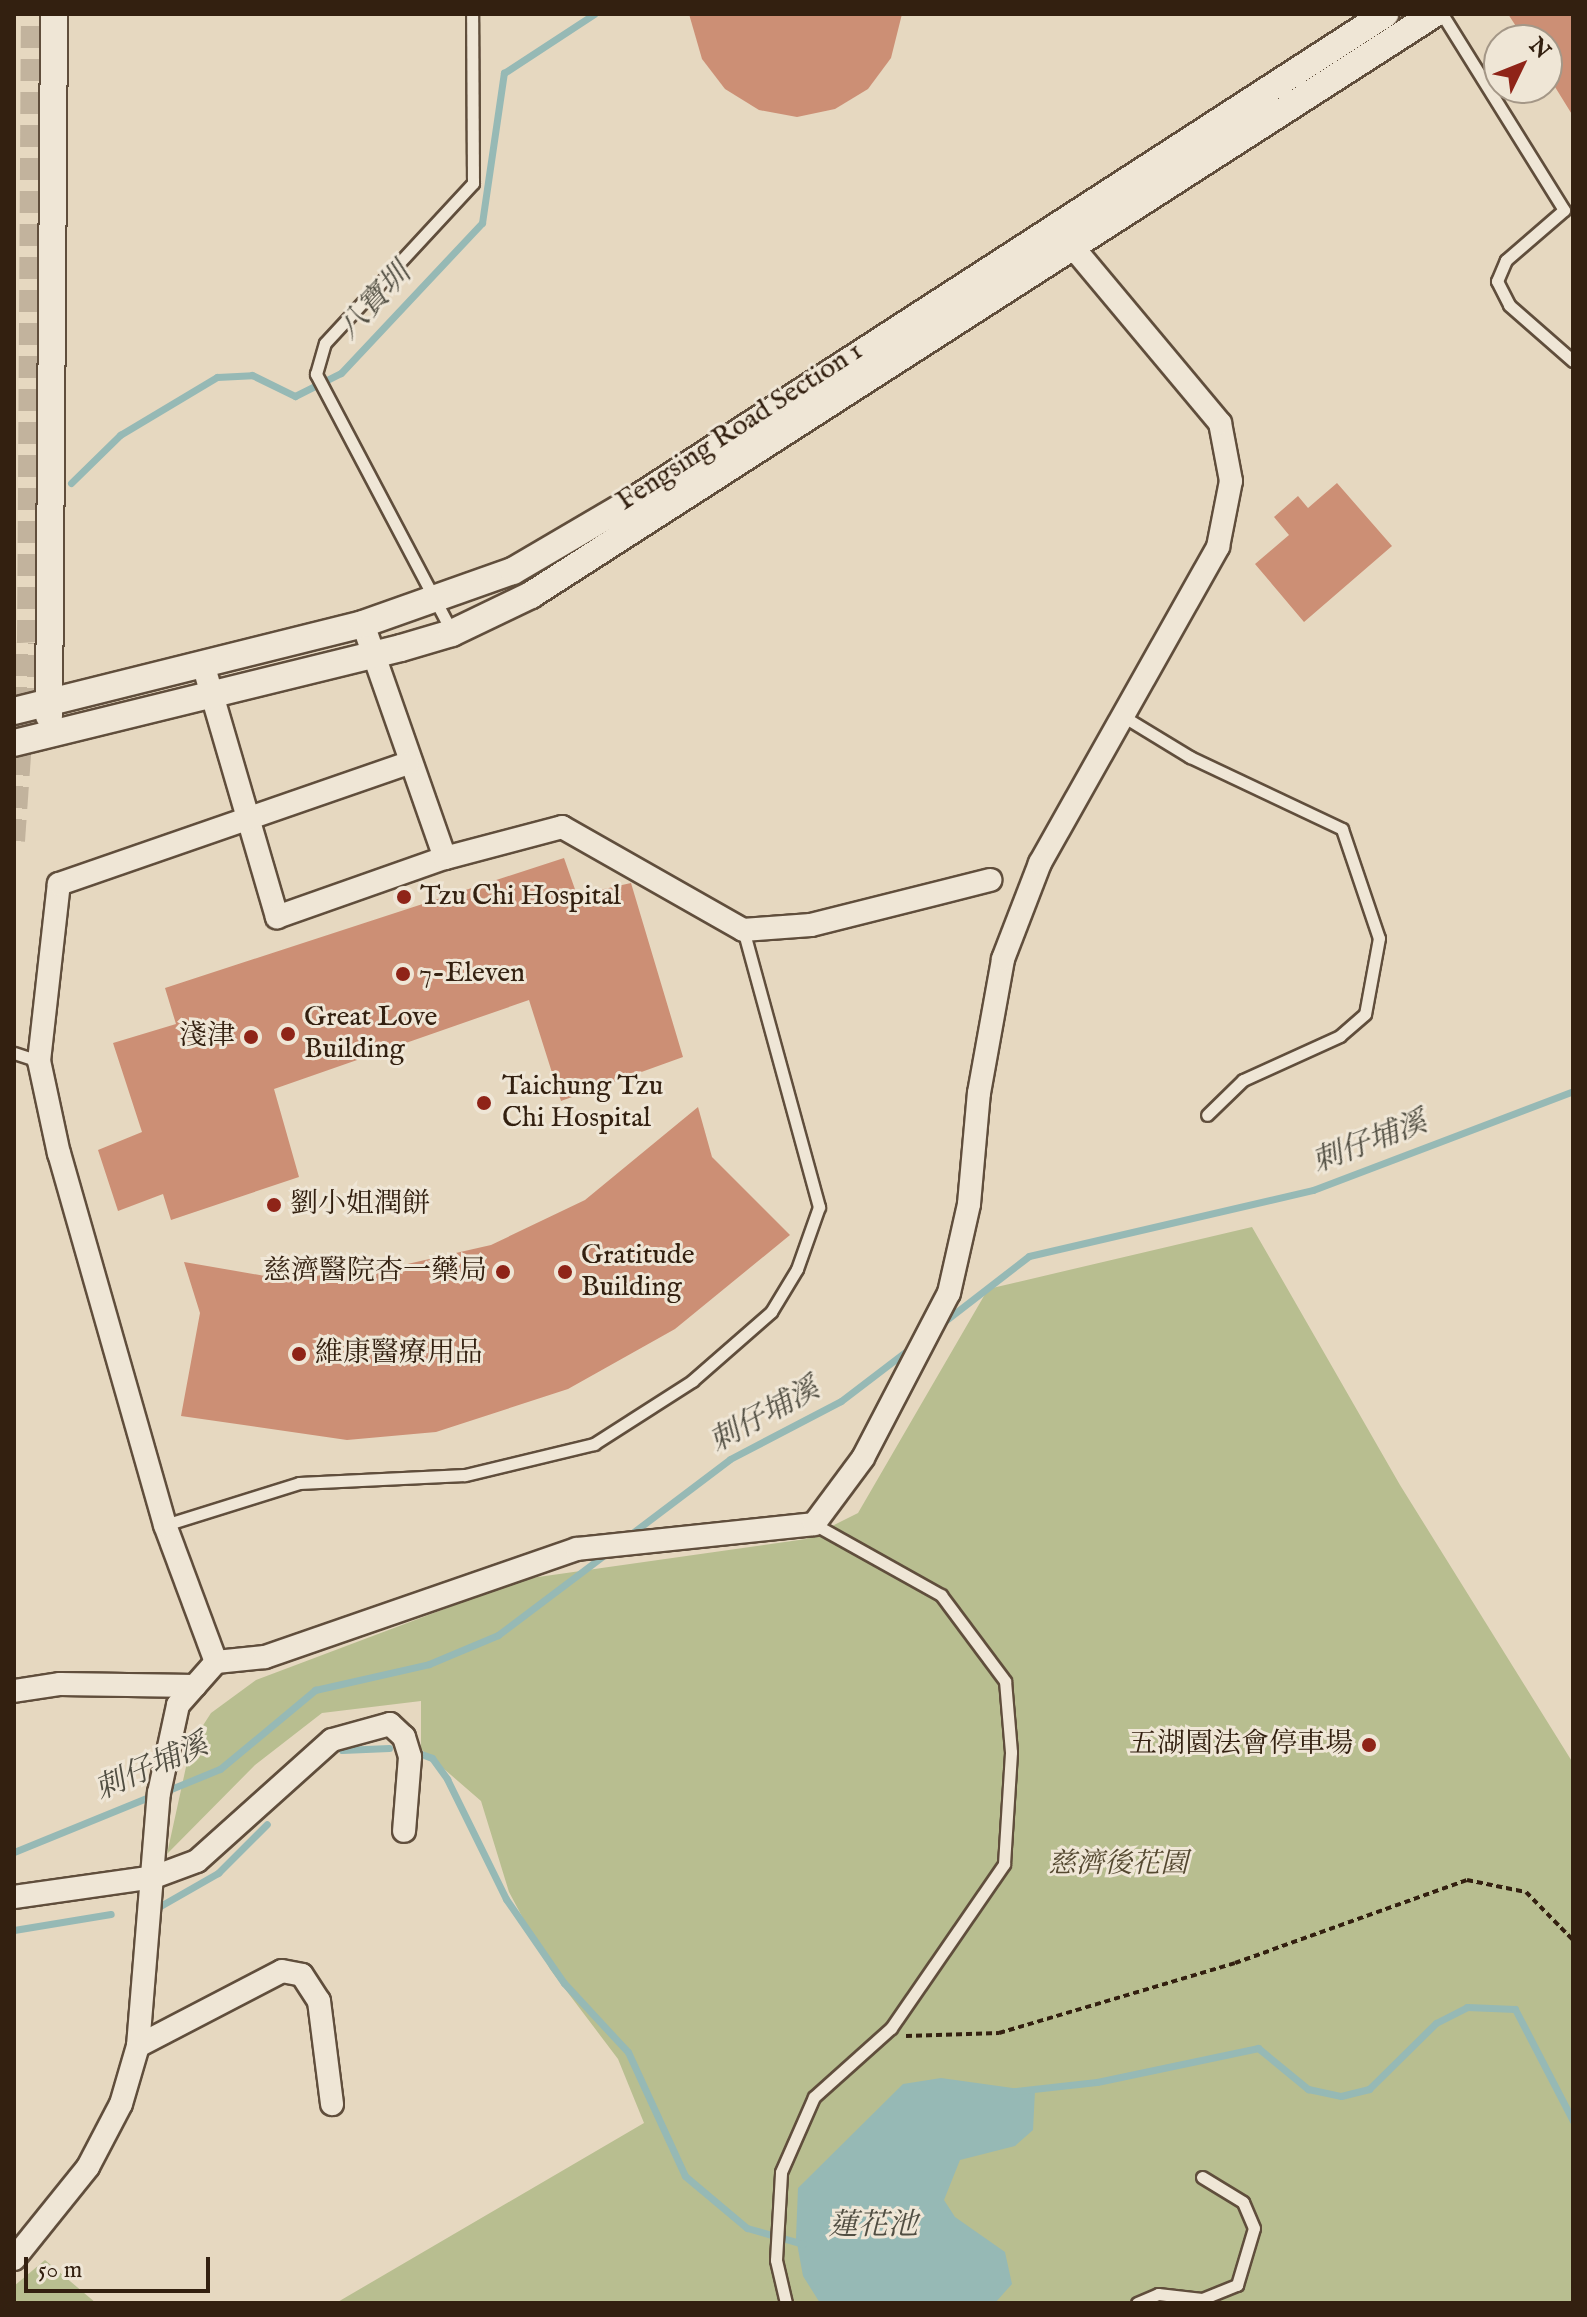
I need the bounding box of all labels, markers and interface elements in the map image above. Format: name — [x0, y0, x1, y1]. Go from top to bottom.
north arrow — [1483, 24, 1563, 104]
text: N — [1522, 32, 1556, 66]
water label: 八寶圳 — [331, 257, 419, 347]
street label: Fengsing Road Section 1 — [611, 335, 869, 519]
place label: Tzu Chi Hospital — [420, 880, 621, 914]
marker: Tzu Chi Hospital — [395, 888, 413, 906]
place label: 7-Eleven — [419, 957, 525, 991]
marker: 7-Eleven — [394, 965, 412, 983]
place label: Great Love Building — [304, 1001, 437, 1067]
place label: 淺津 — [179, 1020, 235, 1054]
marker: Great Love Building — [279, 1025, 297, 1043]
marker: 淺津 — [242, 1028, 260, 1046]
place label: Taichung Tzu Chi Hospital — [502, 1070, 663, 1136]
marker: Taichung Tzu Chi Hospital — [473, 1092, 495, 1114]
water label: 刺仔埔溪 — [1308, 1105, 1432, 1181]
place label: 劉小姐潤餅 — [290, 1188, 430, 1222]
marker: 劉小姐潤餅 — [265, 1196, 283, 1214]
place label: Gratitude Building — [581, 1239, 695, 1305]
place label: 慈濟醫院杏一藥局 — [263, 1255, 487, 1289]
marker: 慈濟醫院杏一藥局 — [494, 1263, 512, 1281]
marker: Gratitude Building — [556, 1263, 574, 1281]
place label: 維康醫療用品 — [315, 1337, 483, 1371]
marker: 維康醫療用品 — [290, 1345, 308, 1363]
water label: 刺仔埔溪 — [704, 1371, 826, 1461]
water label: 刺仔埔溪 — [90, 1727, 214, 1809]
place label: 五湖園法會停車場 — [1129, 1728, 1353, 1762]
marker: 五湖園法會停車場 — [1360, 1736, 1378, 1754]
park label: 慈濟後花園 — [1048, 1848, 1188, 1882]
water label: 蓮花池 — [828, 2208, 918, 2244]
scale bar — [28, 2241, 214, 2291]
text: 50 m — [38, 2255, 82, 2286]

